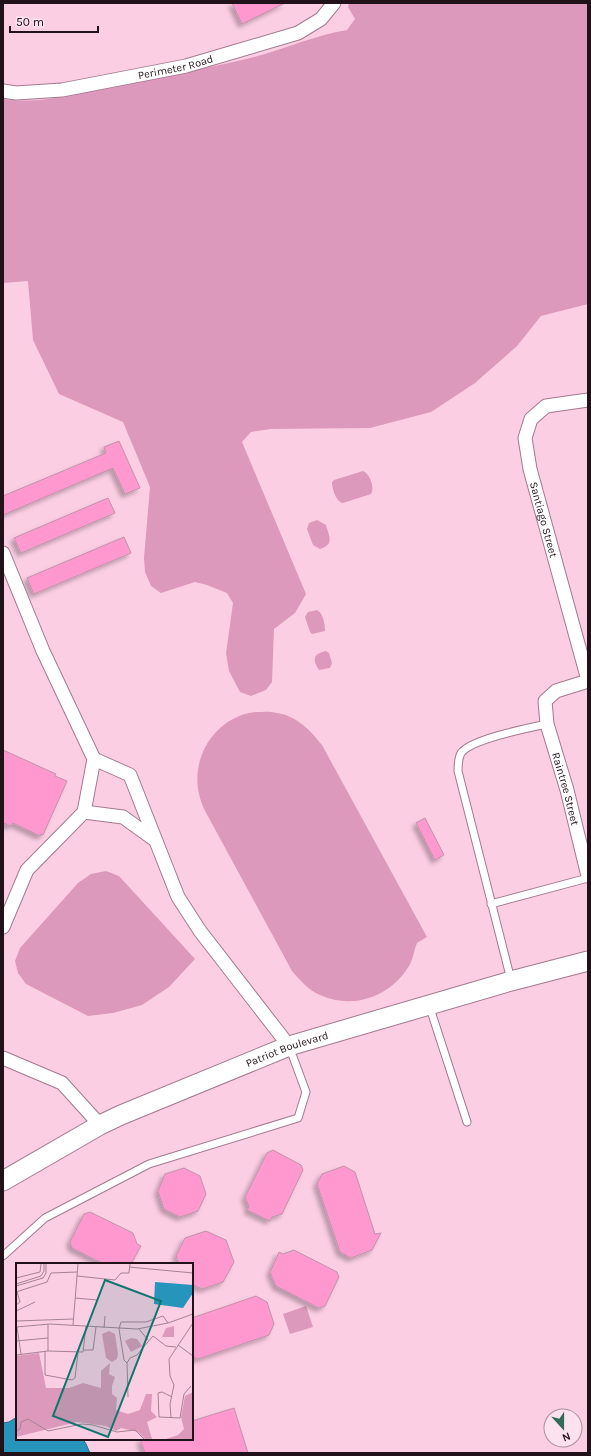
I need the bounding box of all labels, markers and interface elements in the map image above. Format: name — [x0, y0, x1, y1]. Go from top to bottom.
scale bar — [10, 8, 98, 34]
text: 50 m — [16, 15, 44, 29]
street label: Perimeter Road — [137, 52, 215, 82]
street label: Santiago Street — [527, 480, 560, 559]
street label: Raintree Street — [549, 751, 581, 827]
street label: Patriot Boulevard — [244, 1029, 330, 1070]
inset map — [16, 1263, 193, 1440]
north arrow — [543, 1408, 583, 1448]
text: N — [560, 1429, 572, 1444]

